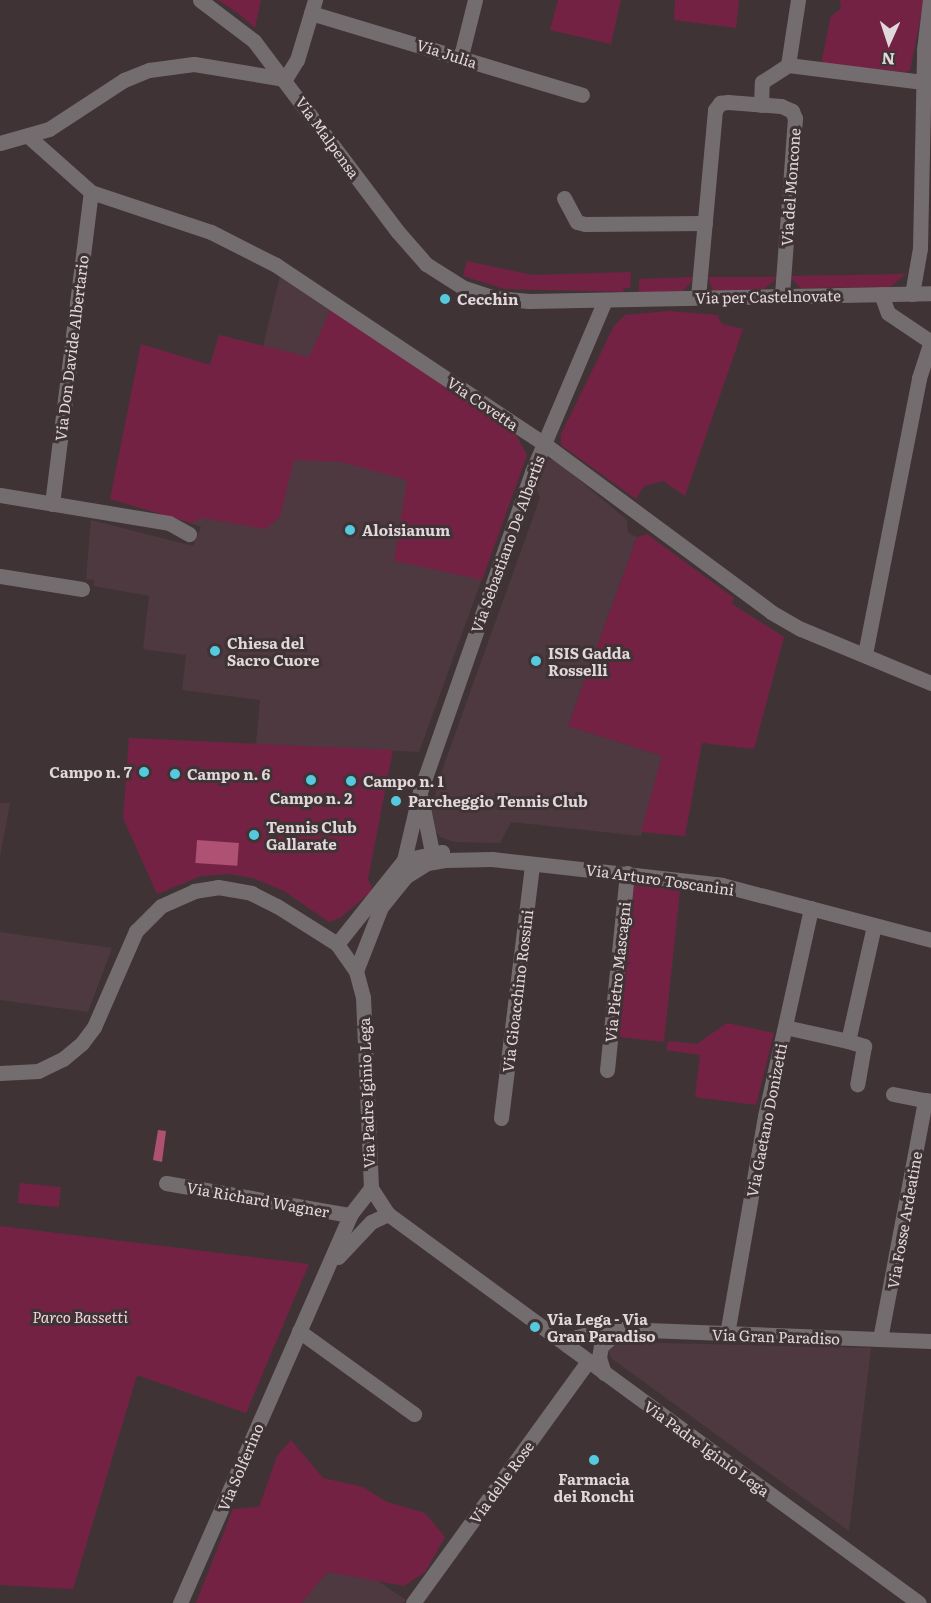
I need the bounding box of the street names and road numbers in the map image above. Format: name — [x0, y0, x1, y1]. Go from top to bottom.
street label: Via Julia — [415, 35, 479, 71]
street label: Via Malpensa — [292, 93, 364, 181]
street label: Via del Moncone — [777, 127, 803, 247]
street label: Via Don Davide Albertario — [51, 254, 91, 442]
street label: Via per Castelnovate — [695, 286, 841, 306]
street label: Via Covetta — [444, 373, 522, 433]
street label: Via Sebastiano De Albertis — [466, 453, 548, 635]
street label: Via Arturo Toscanini — [585, 860, 735, 898]
street label: Via Pietro Mascagni — [601, 901, 633, 1043]
street label: Via Gioacchino Rossini — [498, 909, 536, 1073]
street label: Via Padre Iginio Lega — [354, 1017, 378, 1169]
street label: Via Gaetano Donizetti — [742, 1042, 790, 1198]
street label: Via Fosse Ardeatine — [883, 1150, 925, 1290]
street label: Via Richard Wagner — [185, 1178, 331, 1220]
street label: Via Gran Paradiso — [712, 1325, 840, 1347]
street label: Via Padre Iginio Lega — [641, 1396, 773, 1500]
street label: Via Solferino — [213, 1420, 267, 1514]
street label: Via delle Rose — [465, 1437, 537, 1527]

